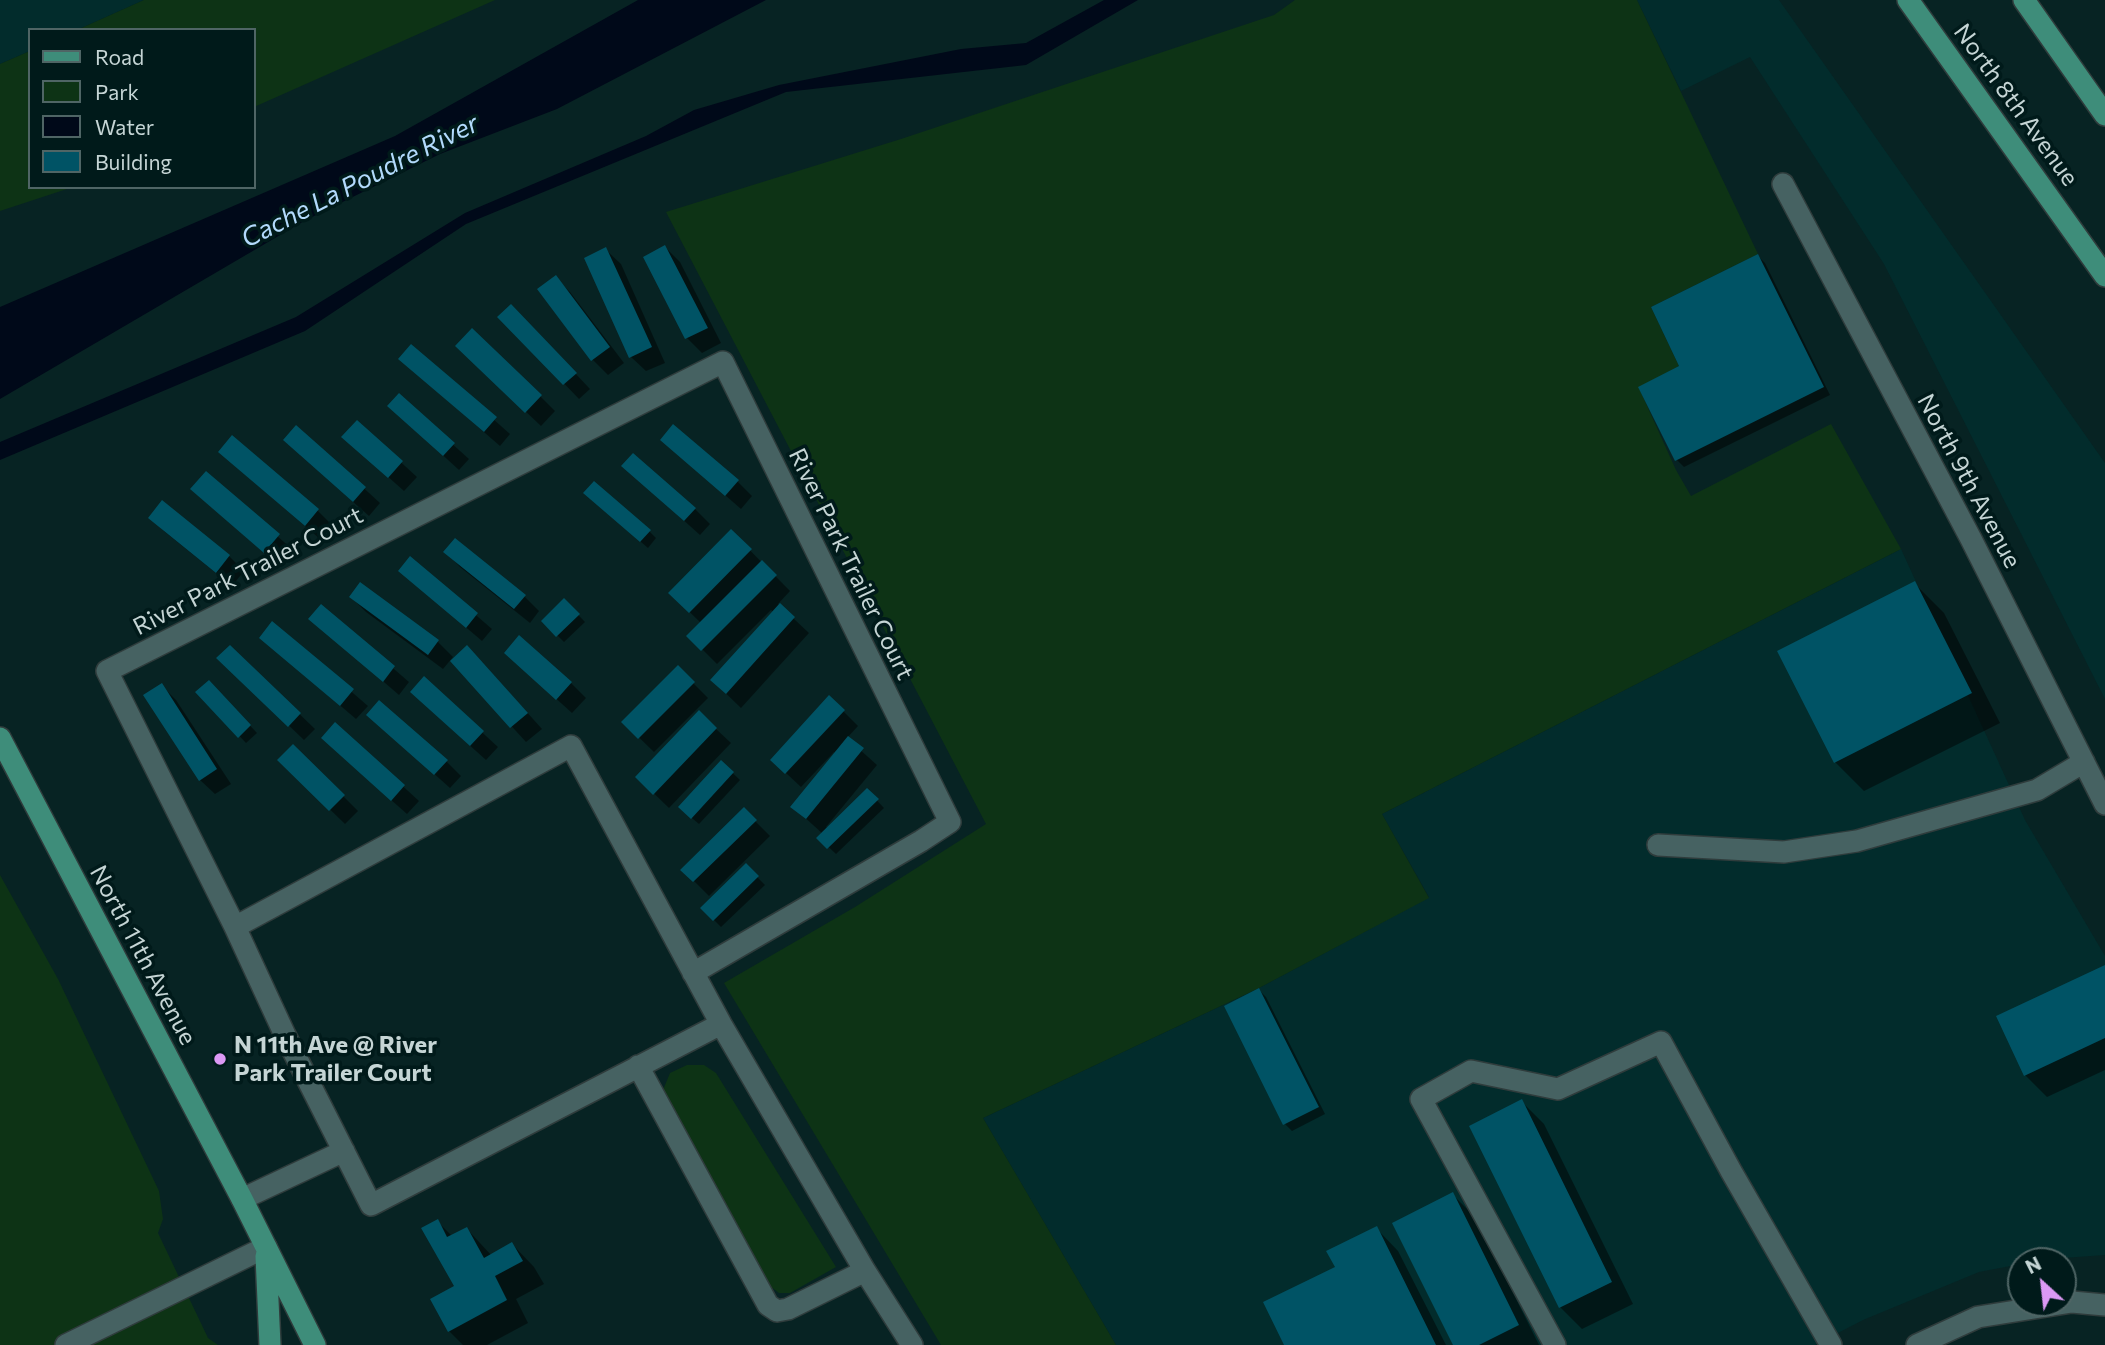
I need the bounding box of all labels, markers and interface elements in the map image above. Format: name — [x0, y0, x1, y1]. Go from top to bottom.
street label: North 8th Avenue — [1948, 18, 2084, 192]
legend — [28, 28, 256, 189]
text: Road — [95, 44, 144, 69]
text: Park — [95, 79, 139, 104]
water label: Cache La Poudre River — [236, 108, 484, 254]
text: Water — [95, 114, 154, 139]
text: Building — [95, 149, 172, 174]
street label: North 9th Avenue — [1911, 389, 2027, 573]
street label: River Park Trailer Court — [782, 444, 920, 684]
street label: River Park Trailer Court — [128, 501, 368, 641]
street label: North 11th Avenue — [84, 860, 202, 1050]
place label: N 11th Ave @ River Park Trailer Court — [234, 1031, 437, 1087]
marker: N 11th Ave @ River Park Trailer Court — [212, 1051, 228, 1067]
north arrow — [2007, 1247, 2077, 1317]
text: N — [2022, 1251, 2045, 1278]

